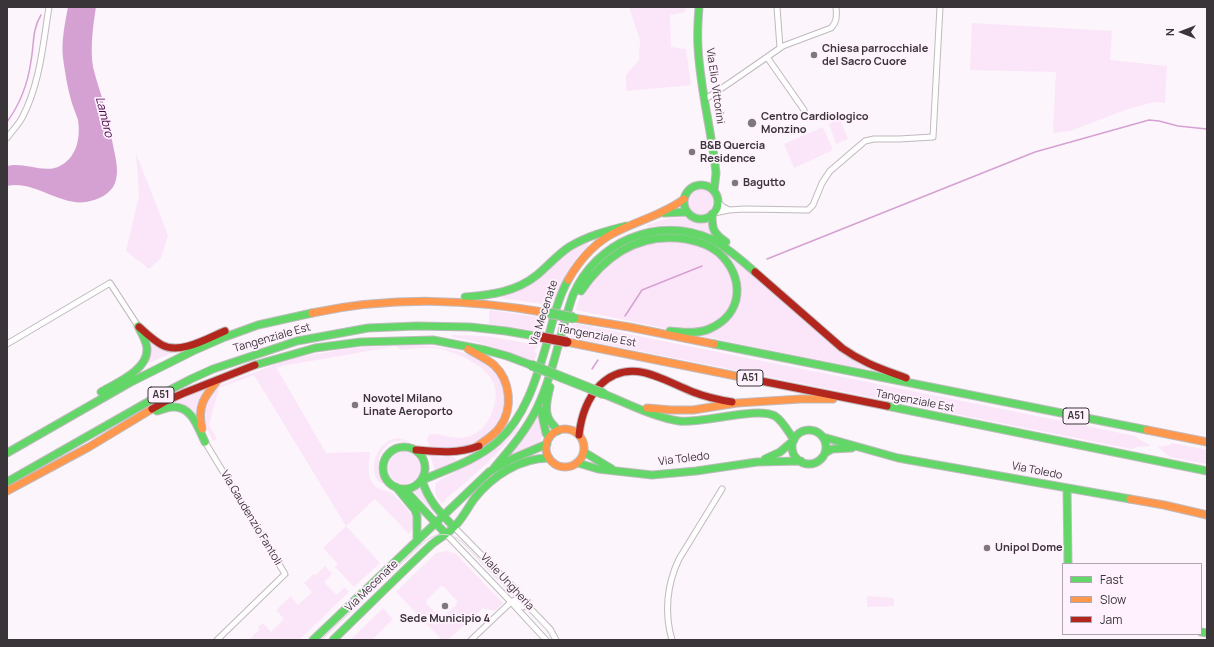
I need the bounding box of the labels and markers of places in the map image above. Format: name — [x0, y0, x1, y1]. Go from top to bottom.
place label: Chiesa parrocchiale del Sacro Cuore — [822, 42, 928, 68]
marker: Chiesa parrocchiale del Sacro Cuore — [809, 50, 819, 60]
place label: Centro Cardiologico Monzino — [761, 110, 869, 136]
marker: Centro Cardiologico Monzino — [746, 117, 758, 129]
place label: B&B Quercia Residence — [700, 139, 765, 165]
marker: B&B Quercia Residence — [687, 147, 697, 157]
place label: Bagutto — [743, 176, 786, 190]
marker: Bagutto — [730, 178, 740, 188]
place label: Novotel Milano Linate Aeroporto — [363, 392, 453, 418]
marker: Novotel Milano Linate Aeroporto — [350, 400, 360, 410]
place label: Unipol Dome — [995, 541, 1063, 555]
marker: Unipol Dome — [982, 543, 992, 553]
marker: Sede Municipio 4 — [440, 601, 450, 611]
place label: Sede Municipio 4 — [400, 612, 490, 626]

